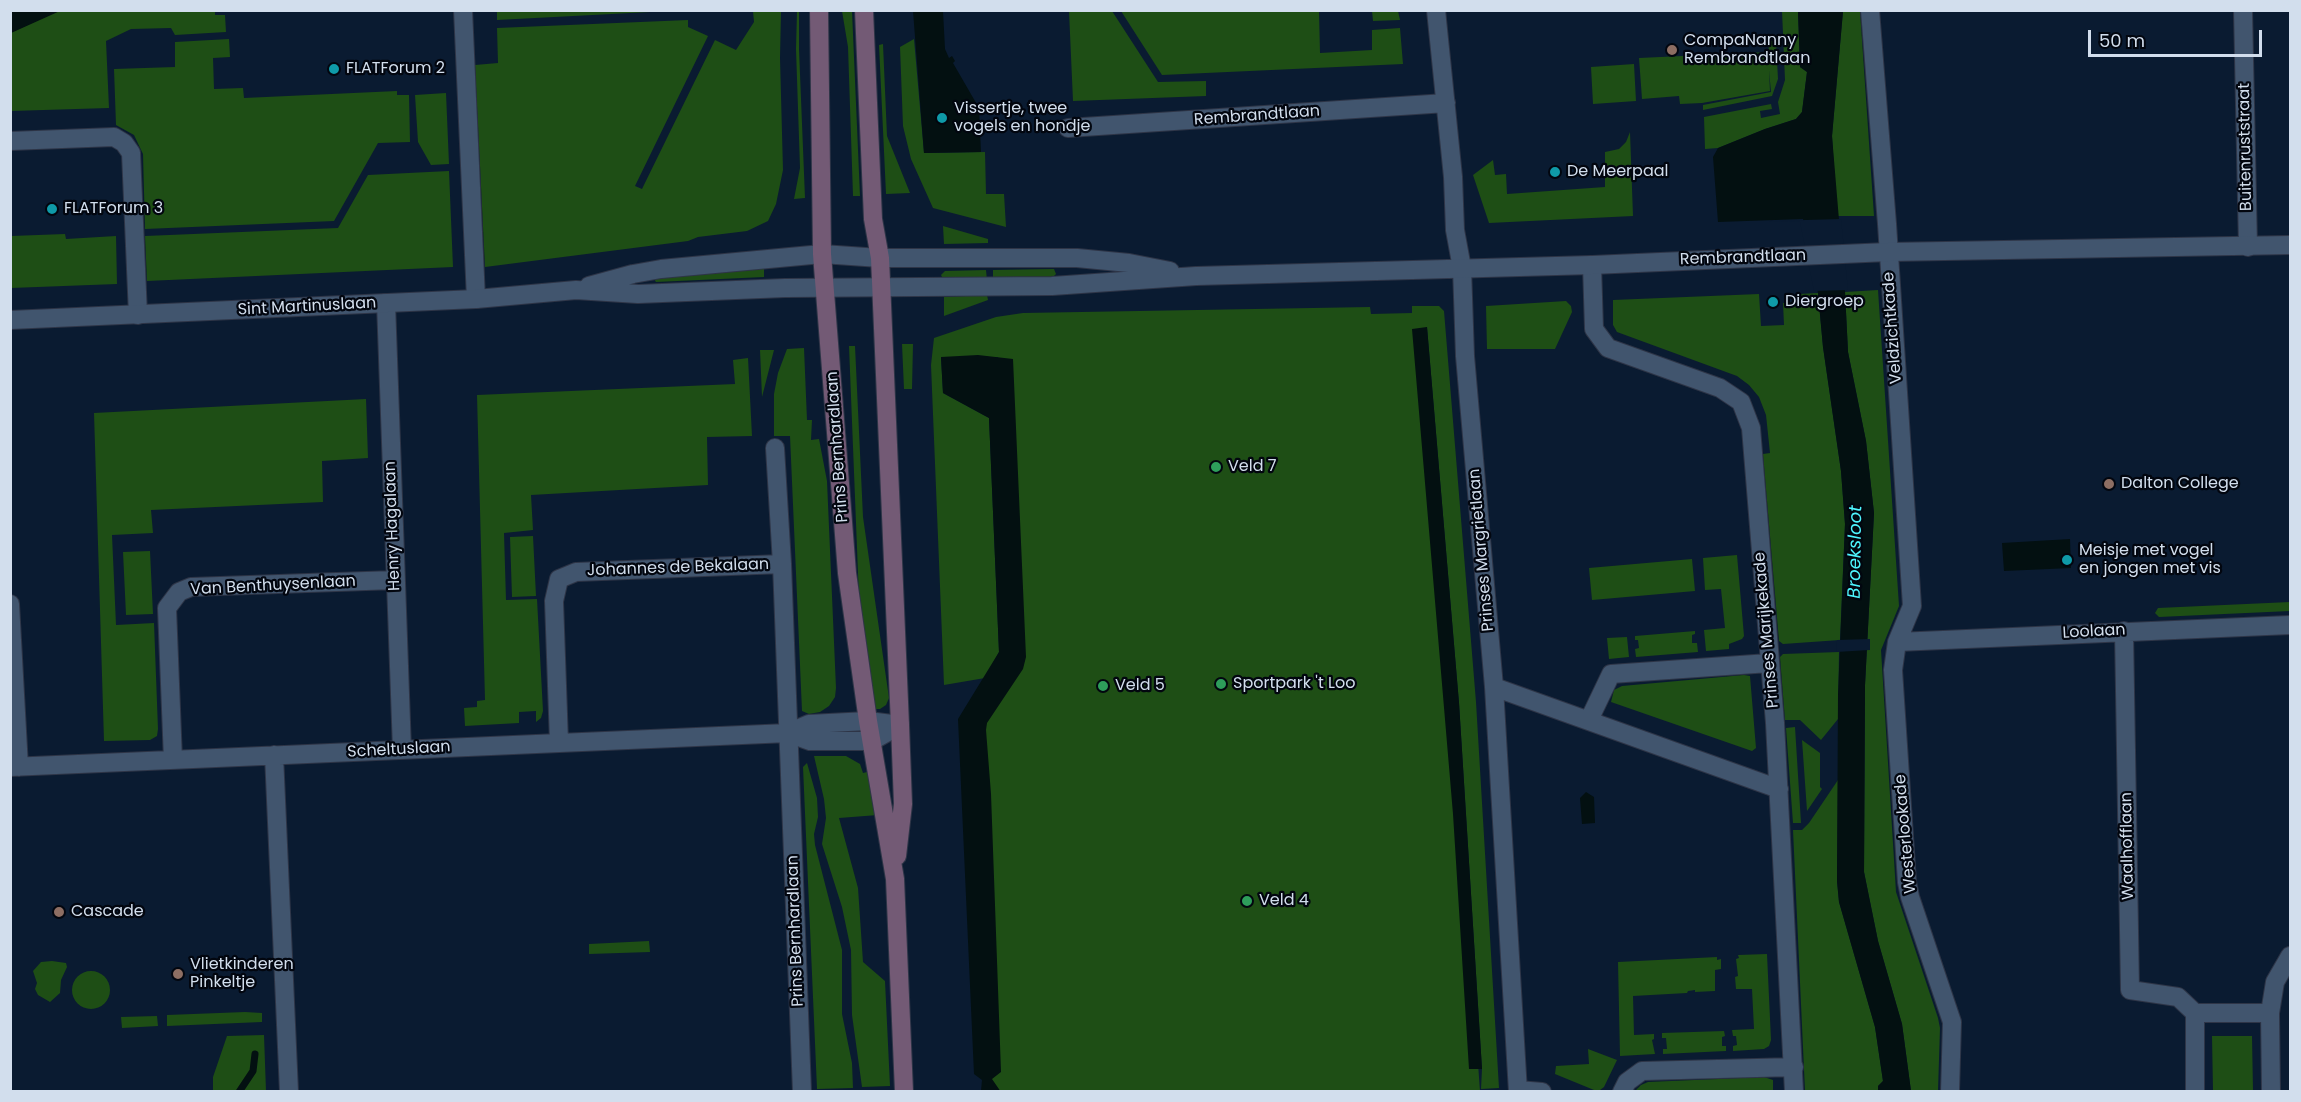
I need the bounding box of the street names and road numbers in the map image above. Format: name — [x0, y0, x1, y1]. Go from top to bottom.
street label: Buitenruststraat — [2235, 83, 2257, 211]
street label: Rembrandtlaan — [1193, 102, 1321, 130]
street label: Rembrandtlaan — [1679, 246, 1807, 270]
street label: Veldzichtkade — [1880, 271, 1906, 385]
street label: Sint Martinuslaan — [237, 294, 377, 320]
street label: Prins Bernhardlaan — [823, 371, 853, 523]
street label: Henry Hagalaan — [381, 461, 405, 591]
street label: Prinses Margrietlaan — [1465, 468, 1499, 632]
street label: Prinses Marijkekade — [1751, 551, 1783, 709]
street label: Johannes de Bekalaan — [587, 555, 769, 581]
street label: Van Benthuysenlaan — [190, 572, 356, 600]
street label: Loolaan — [2062, 621, 2126, 643]
street label: Scheltuslaan — [347, 738, 451, 762]
street label: Westerlookade — [1891, 773, 1921, 895]
street label: Waalhofflaan — [2117, 792, 2139, 900]
street label: Prins Bernhardlaan — [784, 855, 808, 1007]

